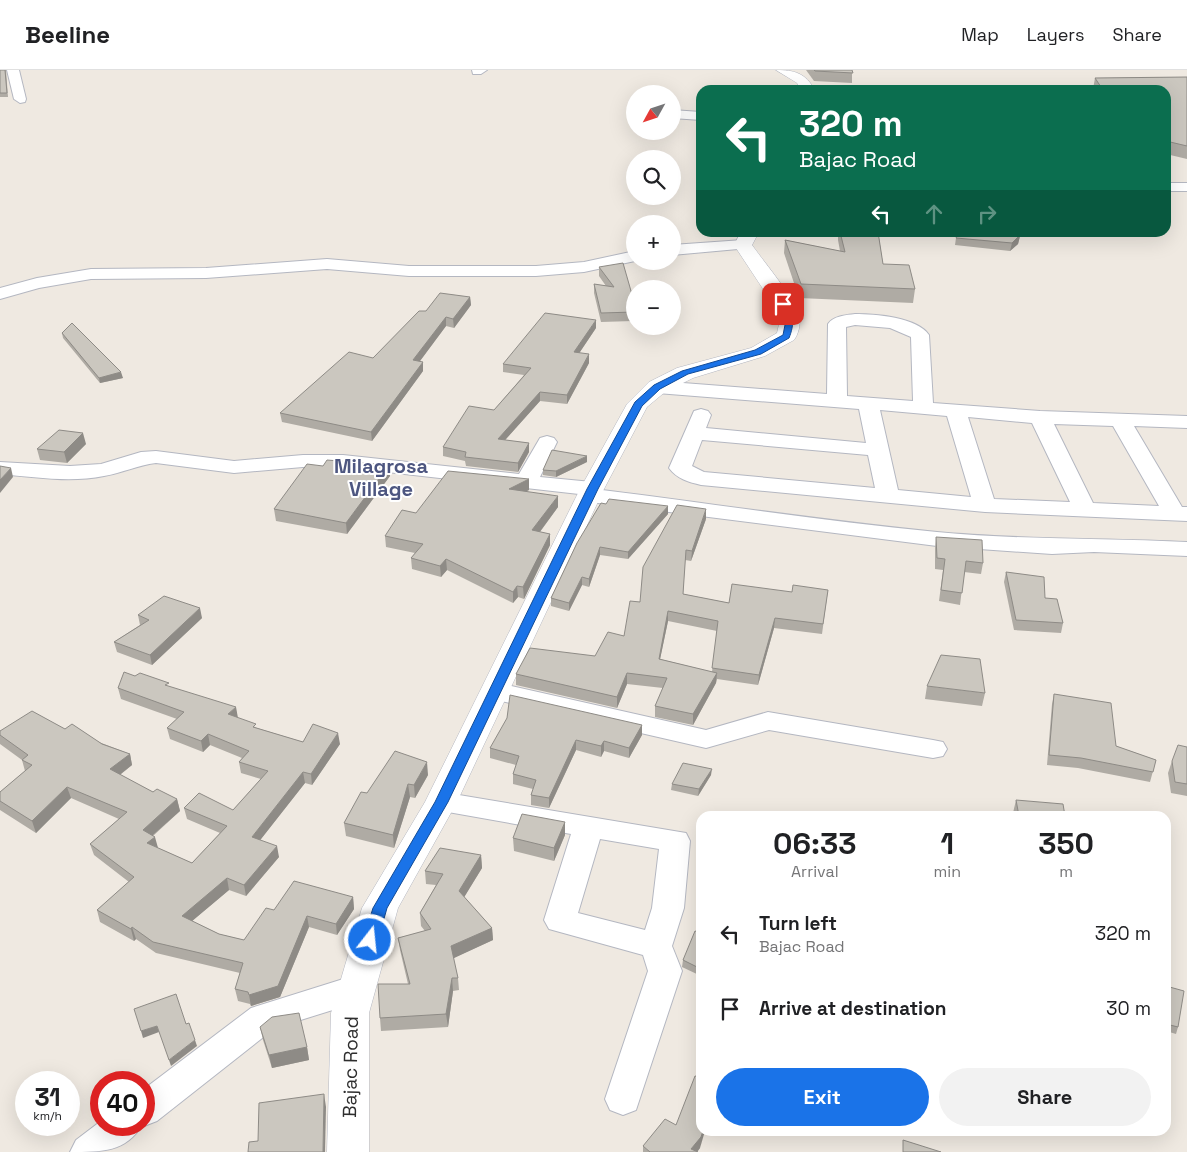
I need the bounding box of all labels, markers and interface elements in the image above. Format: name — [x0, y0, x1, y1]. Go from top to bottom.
text: Beeline — [25, 19, 110, 50]
text: Map — [961, 23, 999, 46]
text: Layers — [1027, 23, 1084, 46]
text: Share — [1112, 23, 1162, 46]
north arrow — [626, 85, 681, 140]
map controls — [626, 85, 681, 335]
text: 320 m — [799, 102, 903, 146]
icon: left — [716, 105, 781, 170]
text: Bajac Road — [799, 145, 917, 173]
button: search — [626, 150, 681, 205]
icon: left — [867, 200, 895, 228]
icon: ahead — [920, 200, 948, 228]
icon: right — [973, 200, 1001, 228]
button: + — [626, 215, 681, 270]
button: − — [626, 280, 681, 335]
pin — [762, 283, 804, 325]
icon: arrive — [769, 290, 797, 318]
district label: Milagrosa Village — [334, 453, 429, 502]
text: 06:33 — [773, 824, 857, 863]
text: 1 — [941, 824, 954, 863]
text: 350 — [1038, 824, 1094, 863]
text: Arrival — [791, 861, 839, 882]
text: min — [934, 861, 961, 882]
text: m — [1059, 861, 1073, 882]
text: Turn left — [759, 911, 837, 936]
position arrow — [343, 913, 395, 965]
icon: left — [716, 920, 744, 948]
text: 320 m — [1095, 921, 1151, 946]
text: Bajac Road — [759, 936, 845, 957]
icon: arrive — [716, 995, 744, 1023]
text: Arrive at destination — [759, 996, 947, 1021]
text: 30 m — [1106, 996, 1151, 1021]
street label: Bajac Road — [337, 1016, 364, 1118]
button: Exit — [716, 1068, 929, 1126]
button: Share — [939, 1068, 1151, 1126]
speed limit sign: 40 — [90, 1071, 155, 1136]
text: 31 — [34, 1081, 61, 1113]
text: km/h — [33, 1108, 62, 1124]

